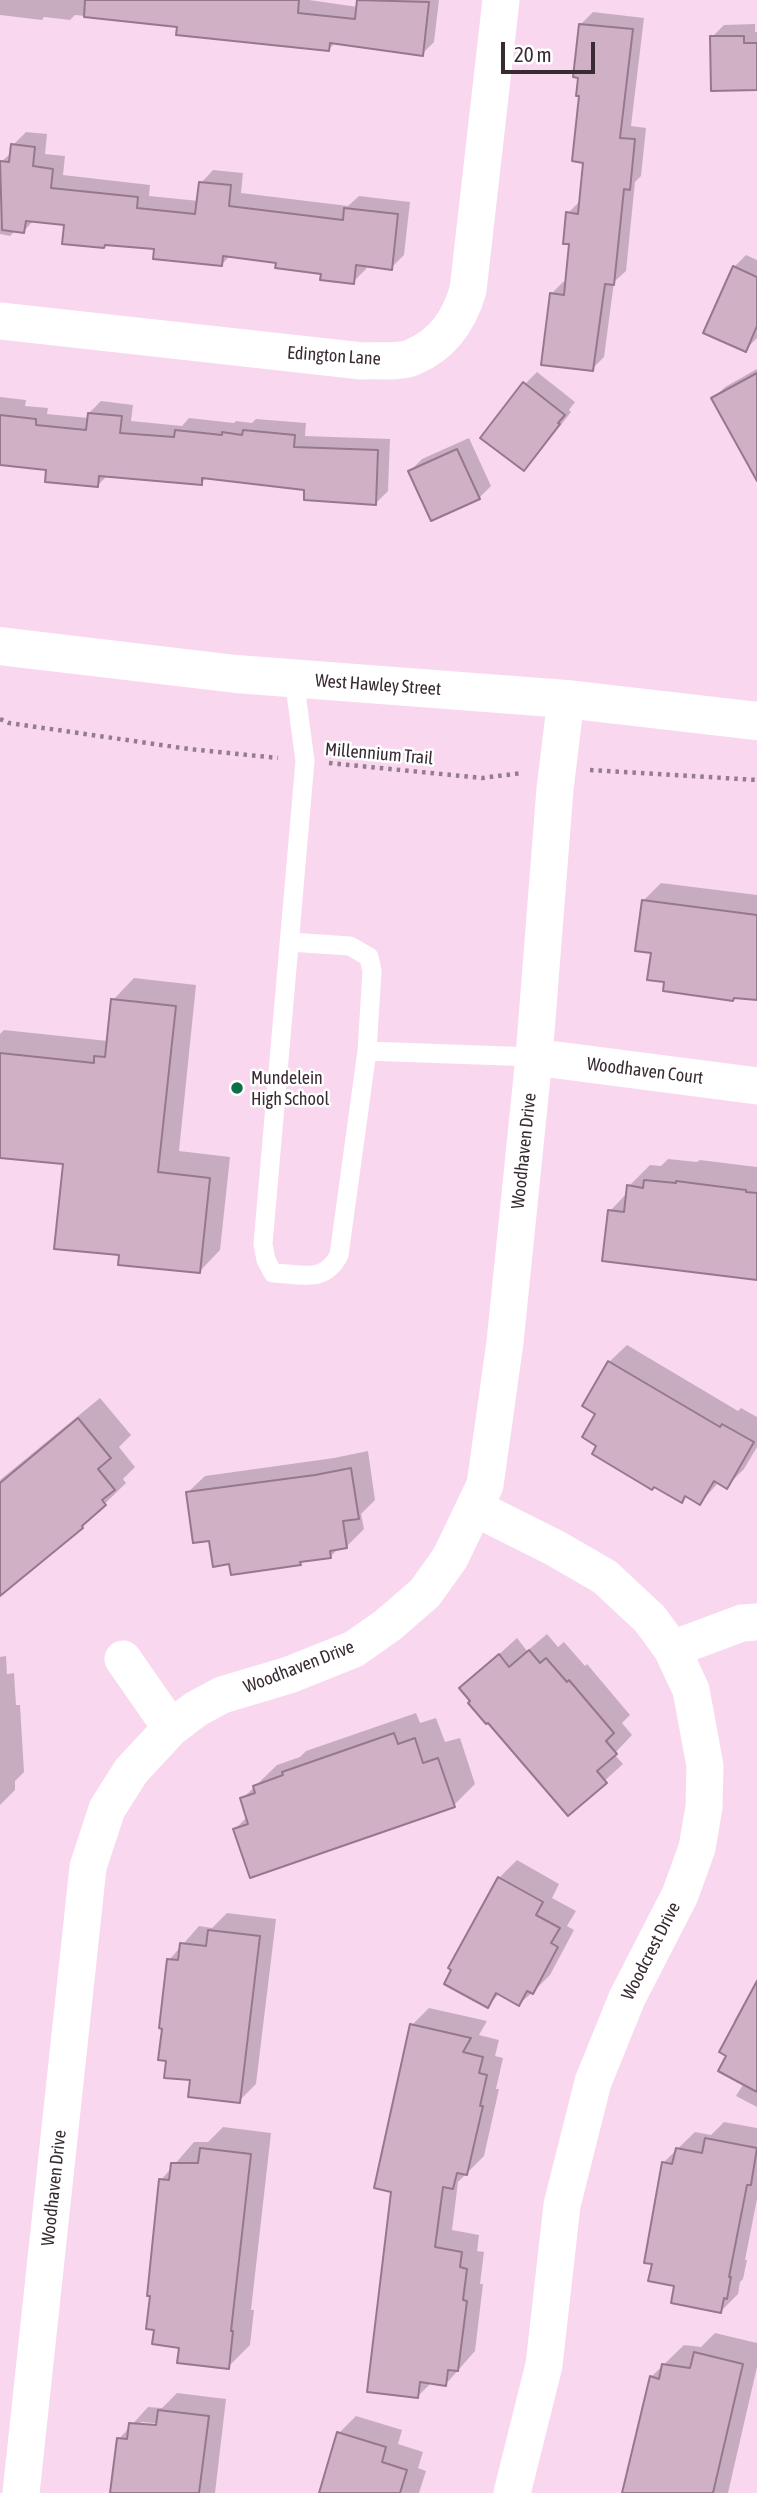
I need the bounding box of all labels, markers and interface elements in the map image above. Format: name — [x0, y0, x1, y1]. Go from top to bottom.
scale bar — [505, 28, 600, 72]
text: 20 m — [514, 42, 552, 66]
street label: Edington Lane — [287, 342, 381, 370]
street label: West Hawley Street — [314, 670, 442, 700]
street label: Millennium Trail — [324, 739, 434, 769]
street label: Woodhaven Court — [586, 1053, 704, 1089]
place label: Mundelein High School — [251, 1067, 329, 1110]
marker: Mundelein High School — [229, 1080, 245, 1096]
street label: Woodhaven Drive — [507, 1092, 541, 1210]
street label: Woodhaven Drive — [241, 1636, 357, 1698]
street label: Woodcrest Drive — [617, 1898, 685, 2004]
street label: Woodhaven Drive — [37, 2129, 71, 2247]

